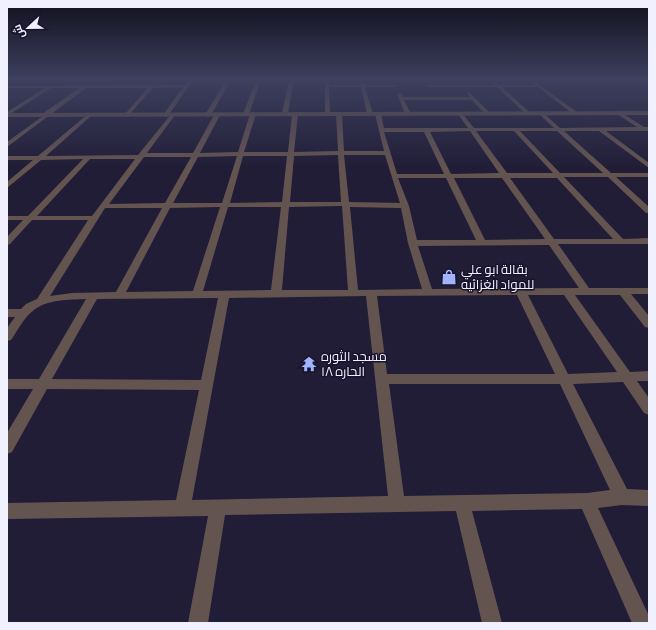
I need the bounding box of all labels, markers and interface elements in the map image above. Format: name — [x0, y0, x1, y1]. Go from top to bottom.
north arrow — [8, 8, 48, 48]
text: ش — [11, 23, 28, 41]
place label: بقالة ابو علي للمواد الغزائيه — [461, 262, 534, 293]
shop icon: بقالة ابو علي للمواد الغزائيه — [440, 268, 458, 286]
place label: مسجد الثوره الحاره ١٨ — [321, 349, 387, 380]
temple icon: مسجد الثوره الحاره ١٨ — [300, 355, 318, 373]

